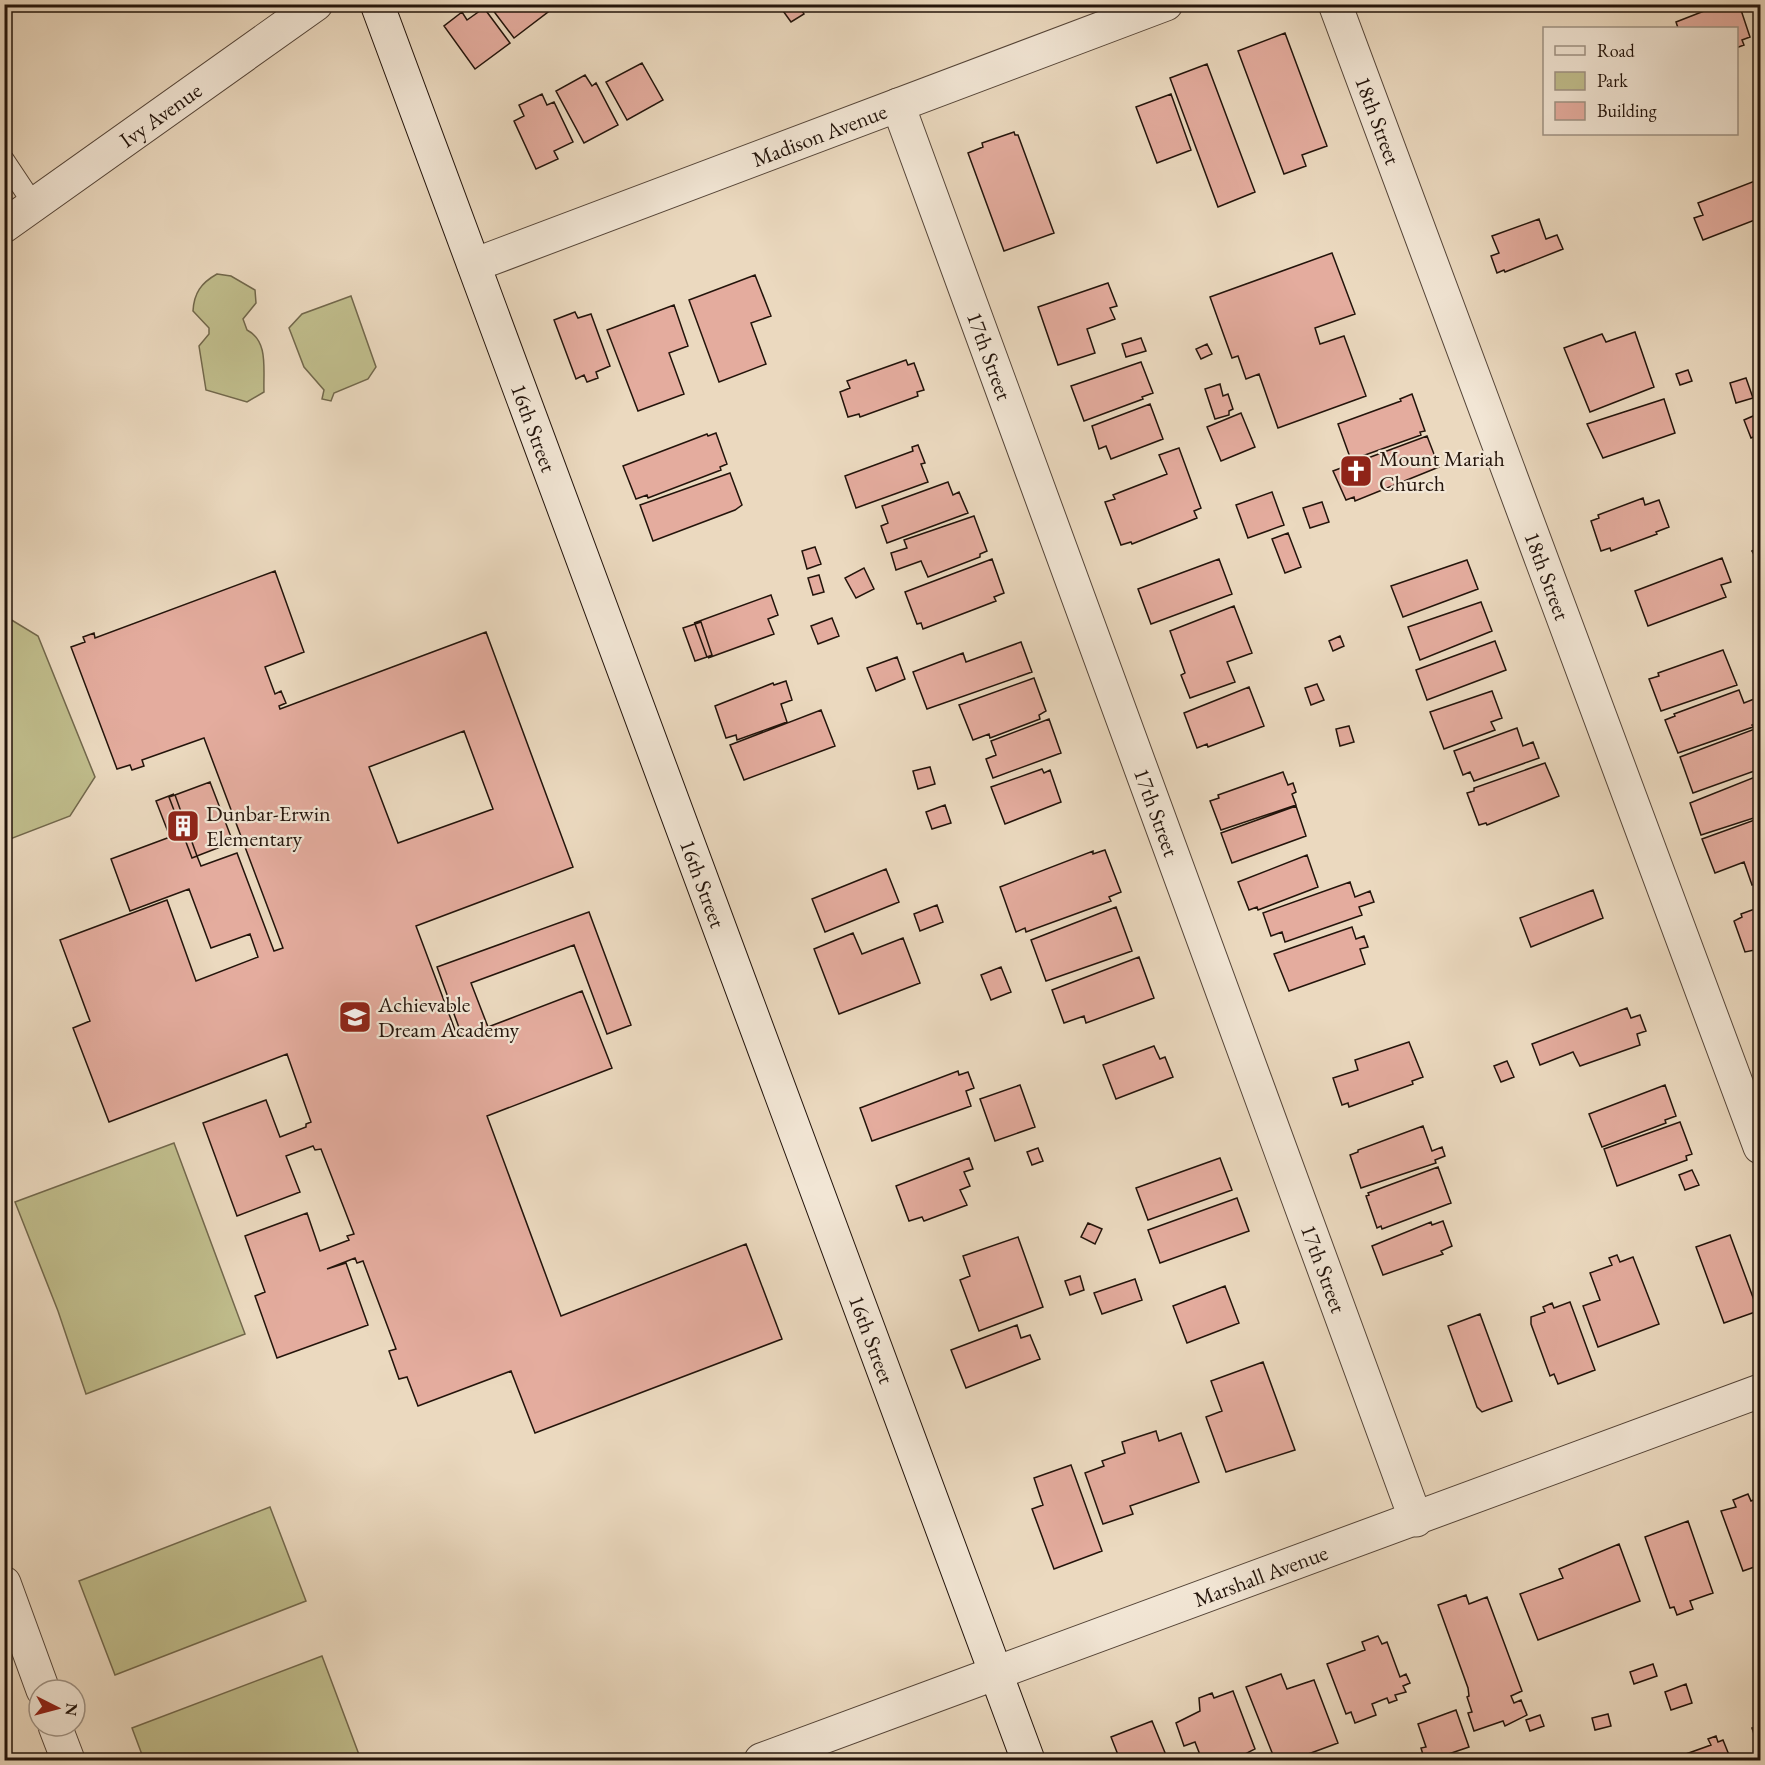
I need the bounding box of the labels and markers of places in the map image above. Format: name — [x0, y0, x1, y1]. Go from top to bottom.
place label: Mount Mariah Church — [1379, 444, 1505, 498]
church icon: Mount Mariah Church — [1338, 453, 1374, 489]
place label: Dunbar-Erwin Elementary — [206, 799, 331, 853]
building icon: Dunbar-Erwin Elementary — [165, 808, 201, 844]
place label: Achievable Dream Academy — [377, 990, 519, 1044]
school or university icon: Achievable Dream Academy — [337, 999, 373, 1035]

